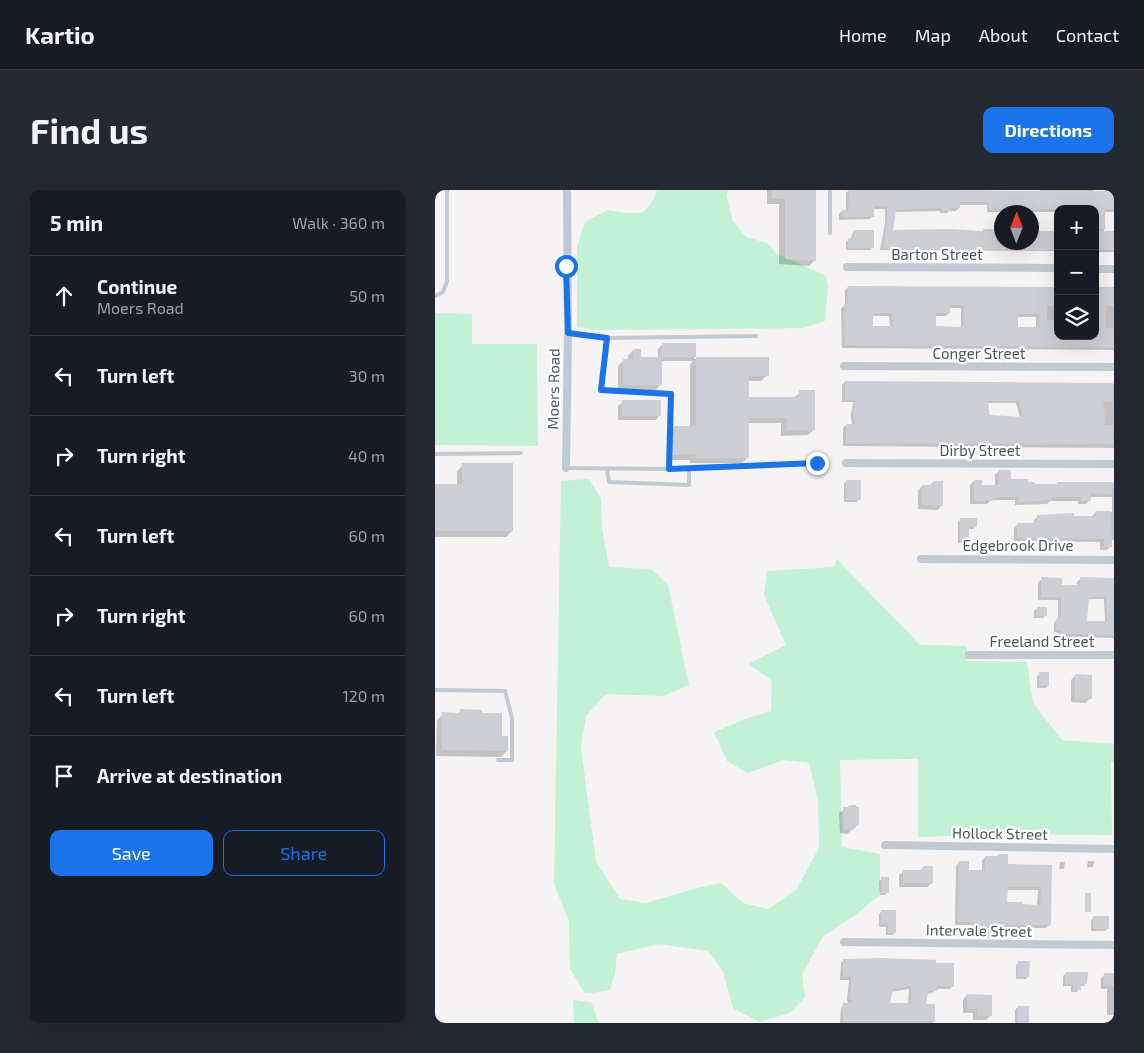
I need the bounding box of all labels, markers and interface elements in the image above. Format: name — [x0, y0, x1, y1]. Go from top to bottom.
text: Kartio — [25, 20, 95, 49]
text: Home — [839, 24, 887, 46]
text: Map — [915, 24, 951, 46]
text: About — [979, 24, 1028, 46]
text: Contact — [1056, 24, 1119, 46]
button: Directions — [983, 107, 1114, 153]
text: Find us — [30, 109, 148, 151]
north arrow — [994, 205, 1039, 250]
map controls — [1054, 205, 1099, 340]
button: + — [1054, 205, 1099, 250]
text: 5 min — [50, 210, 103, 235]
text: Walk · 360 m — [292, 213, 385, 232]
street label: Barton Street — [891, 245, 983, 263]
button: − — [1054, 250, 1099, 295]
route start — [555, 255, 578, 278]
text: Continue — [97, 275, 177, 298]
icon: ahead — [50, 282, 78, 310]
text: 50 m — [349, 286, 385, 305]
button: layers — [1054, 295, 1099, 340]
text: Moers Road — [97, 298, 184, 317]
street label: Conger Street — [933, 344, 1026, 362]
street label: Moers Road — [543, 348, 563, 430]
icon: left — [50, 362, 78, 390]
text: Turn left — [97, 364, 174, 387]
text: 30 m — [349, 366, 385, 385]
street label: Dirby Street — [940, 441, 1021, 459]
icon: right — [50, 442, 78, 470]
text: Turn right — [97, 444, 185, 467]
text: 40 m — [348, 446, 385, 465]
route end — [806, 452, 829, 475]
icon: left — [50, 522, 78, 550]
text: Turn left — [97, 524, 174, 547]
text: 60 m — [349, 526, 385, 545]
street label: Edgebrook Drive — [962, 536, 1074, 554]
icon: right — [50, 602, 78, 630]
text: Turn right — [97, 604, 185, 627]
text: 60 m — [349, 606, 385, 625]
street label: Freeland Street — [990, 632, 1095, 650]
icon: left — [50, 682, 78, 710]
text: Turn left — [97, 684, 174, 707]
text: 120 m — [342, 686, 385, 705]
icon: arrive — [50, 762, 78, 790]
text: Arrive at destination — [97, 764, 282, 787]
street label: Hollock Street — [952, 823, 1048, 843]
button: Save — [50, 830, 213, 876]
button: Share — [223, 830, 385, 876]
street label: Intervale Street — [926, 920, 1032, 940]

